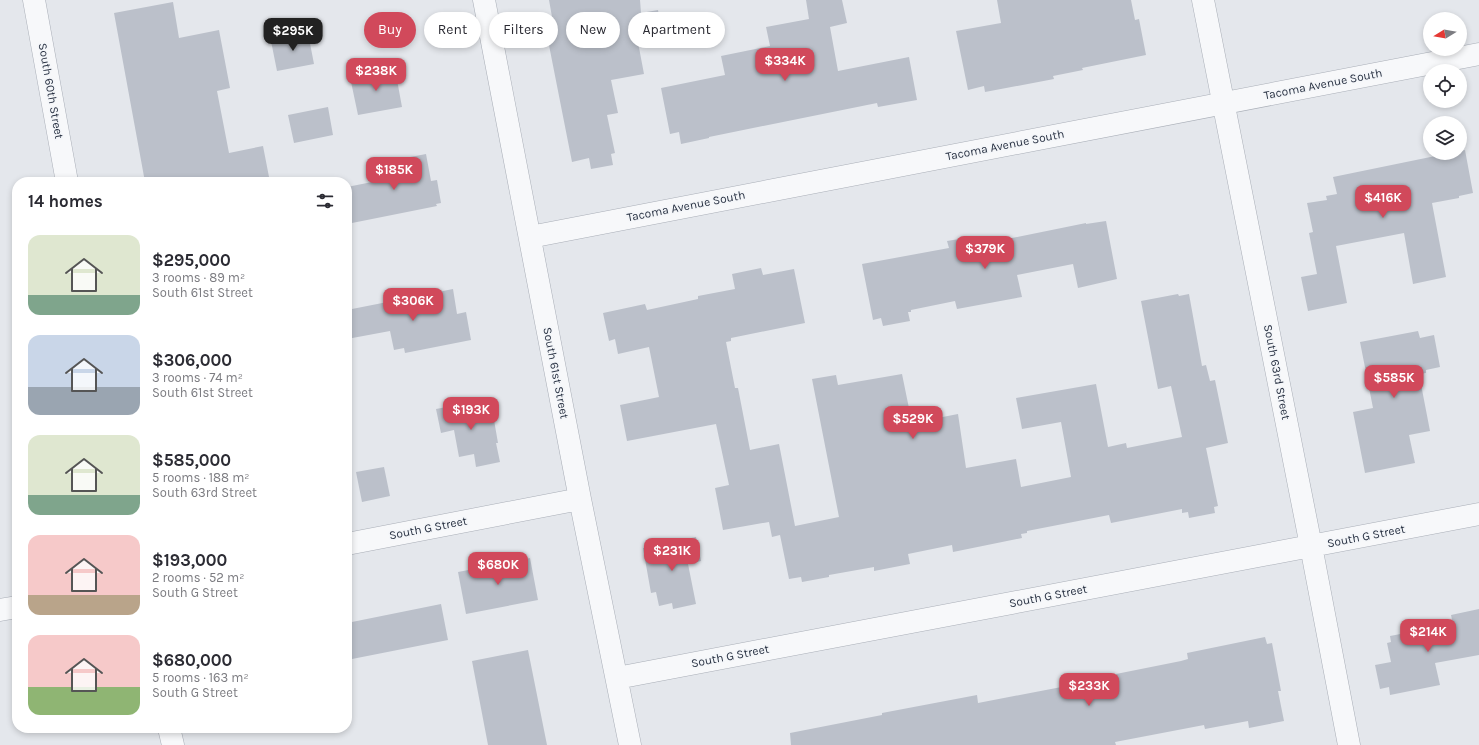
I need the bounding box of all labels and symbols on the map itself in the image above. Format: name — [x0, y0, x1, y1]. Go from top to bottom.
north arrow — [1423, 12, 1467, 56]
pin: $295K — [265, 18, 321, 52]
street label: South 60th Street — [36, 42, 66, 141]
pin: $334K — [757, 48, 813, 82]
pin: $238K — [348, 58, 404, 92]
street label: Tacoma Avenue South — [1263, 66, 1383, 102]
street label: Tacoma Avenue South — [945, 127, 1065, 163]
pin: $185K — [366, 157, 422, 191]
pin: $416K — [1355, 185, 1411, 219]
street label: Tacoma Avenue South — [626, 188, 746, 224]
pin: $379K — [957, 236, 1013, 270]
pin: $306K — [385, 288, 441, 322]
street label: South 63rd Street — [1261, 323, 1293, 421]
street label: South 61st Street — [540, 326, 572, 421]
pin: $585K — [1366, 365, 1422, 399]
pin: $193K — [443, 397, 499, 431]
pin: $529K — [885, 406, 941, 440]
street label: South G Street — [388, 513, 469, 542]
street label: South G Street — [1326, 521, 1407, 550]
pin: $231K — [644, 538, 700, 572]
pin: $680K — [470, 552, 526, 586]
street label: South G Street — [1008, 581, 1089, 610]
pin: $214K — [1400, 619, 1456, 653]
street label: South G Street — [690, 641, 771, 670]
pin: $233K — [1061, 673, 1117, 707]

